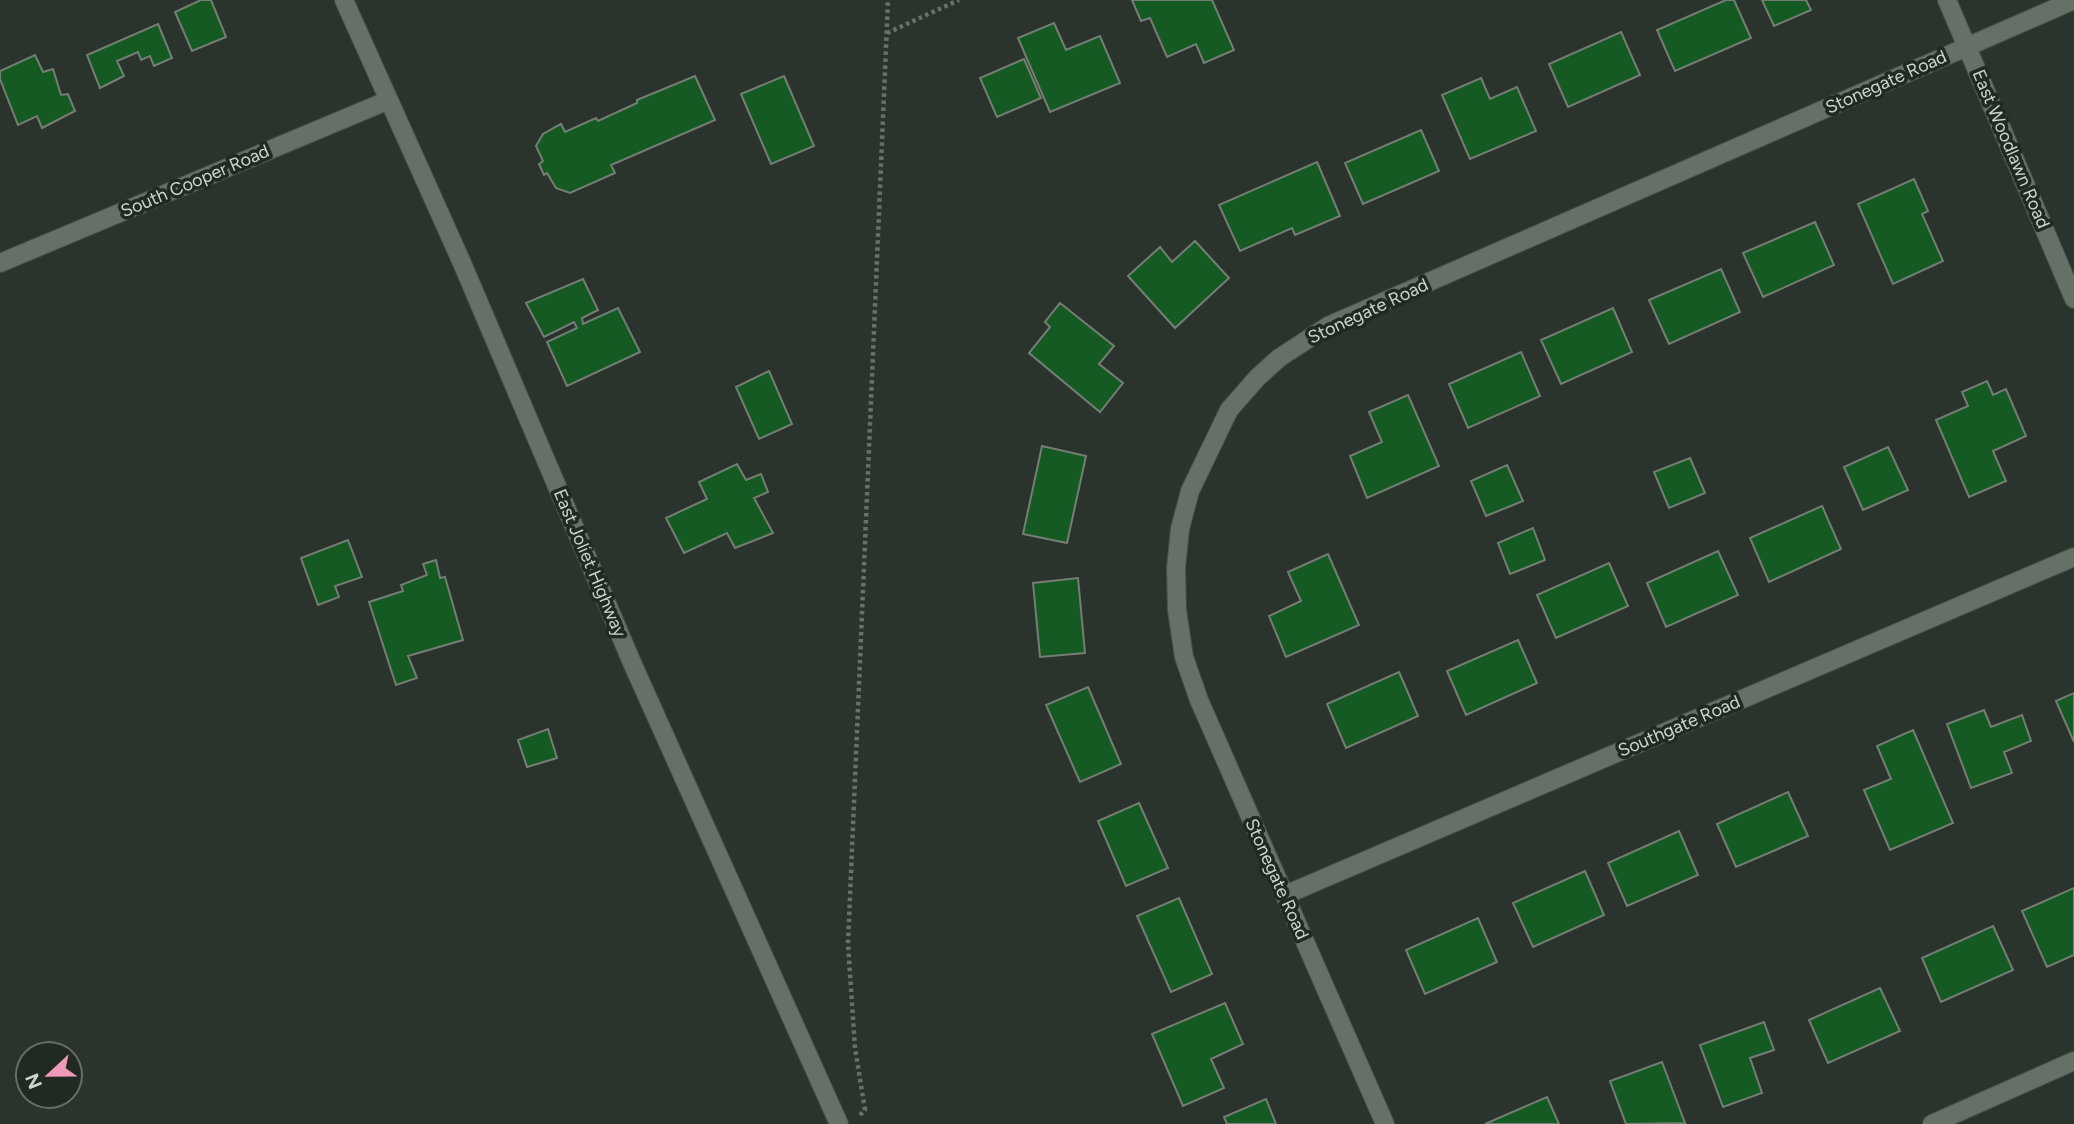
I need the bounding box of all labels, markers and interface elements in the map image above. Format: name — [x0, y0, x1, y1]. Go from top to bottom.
street label: Stonegate Road — [1822, 45, 1950, 119]
street label: East Woodlawn Road — [1968, 66, 2054, 232]
street label: South Cooper Road — [117, 140, 273, 222]
street label: Stonegate Road — [1304, 273, 1432, 349]
street label: East Joliet Highway — [549, 486, 631, 641]
street label: Southgate Road — [1615, 690, 1743, 762]
street label: Stonegate Road — [1240, 815, 1314, 943]
north arrow — [14, 1040, 84, 1110]
text: N — [20, 1070, 47, 1092]

